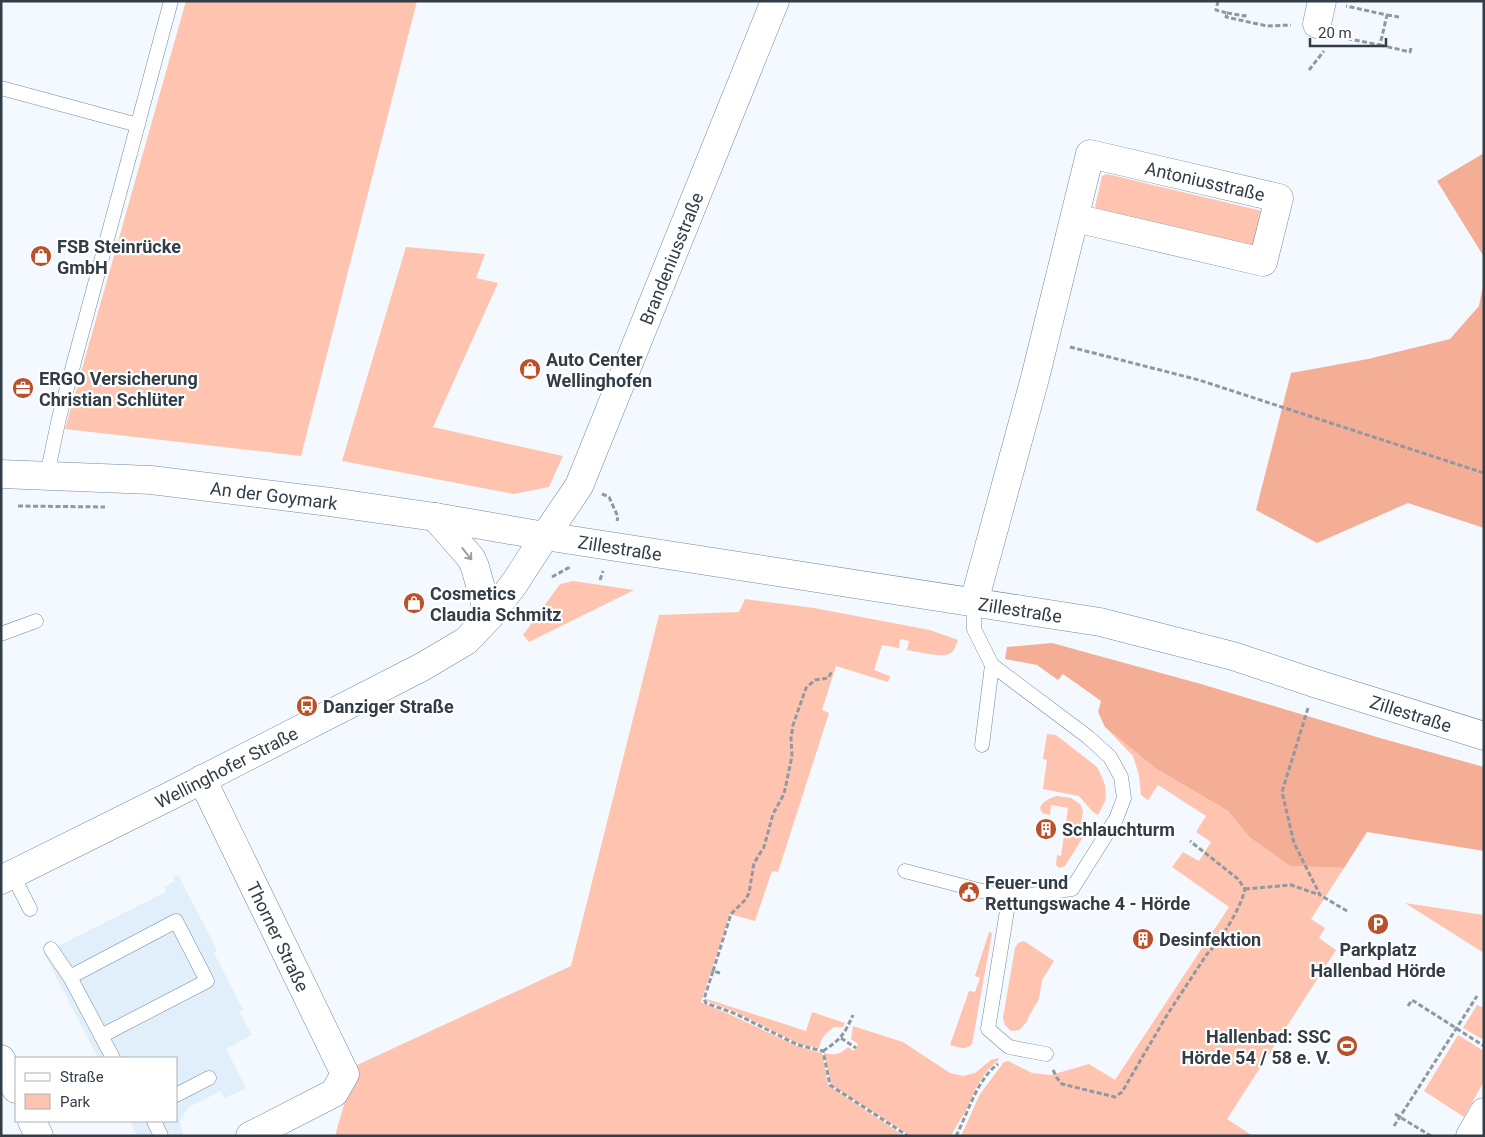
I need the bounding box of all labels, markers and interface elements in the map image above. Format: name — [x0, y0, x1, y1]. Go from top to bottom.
scale bar — [1310, 15, 1386, 47]
text: 20 m — [1318, 24, 1352, 42]
street label: Antoniusstraße — [1143, 157, 1267, 205]
street label: Brandeniusstraße — [635, 189, 707, 328]
place label: FSB Steinrücke GmbH — [57, 236, 181, 278]
shop icon: FSB Steinrücke GmbH — [29, 244, 53, 268]
place label: Auto Center Wellinghofen — [546, 349, 652, 391]
shop icon: Auto Center Wellinghofen — [518, 357, 542, 381]
place label: ERGO Versicherung Christian Schlüter — [39, 368, 198, 410]
office icon: ERGO Versicherung Christian Schlüter — [11, 376, 35, 400]
street label: An der Goymark — [209, 477, 340, 514]
street label: Zillestraße — [577, 531, 663, 564]
one-way arrow — [461, 547, 472, 560]
place label: Cosmetics Claudia Schmitz — [430, 583, 561, 625]
shop icon: Cosmetics Claudia Schmitz — [402, 591, 426, 615]
street label: Zillestraße — [977, 593, 1064, 626]
street label: Zillestraße — [1367, 691, 1454, 736]
bus stop icon: Danziger Straße — [295, 694, 319, 718]
place label: Danziger Straße — [323, 696, 454, 717]
street label: Wellinghofer Straße — [152, 722, 301, 812]
building icon: Schlauchturm — [1034, 817, 1058, 841]
place label: Schlauchturm — [1062, 819, 1175, 840]
place label: Feuer-und Rettungswache 4 - Hörde — [985, 872, 1190, 914]
street label: Thorner Straße — [243, 878, 314, 995]
public building icon: Feuer-und Rettungswache 4 - Hörde — [957, 880, 981, 904]
parking icon: Parkplatz Hallenbad Hörde — [1366, 912, 1390, 936]
building icon: Desinfektion — [1131, 927, 1155, 951]
place label: Desinfektion — [1159, 929, 1261, 950]
place label: Parkplatz Hallenbad Hörde — [1310, 939, 1446, 981]
place label: Hallenbad: SSC Hörde 54 / 58 e. V. — [1181, 1026, 1331, 1068]
sports icon: Hallenbad: SSC Hörde 54 / 58 e. V. — [1335, 1034, 1359, 1058]
legend — [15, 1057, 178, 1122]
text: Straße — [60, 1068, 104, 1086]
text: Park — [60, 1093, 91, 1111]

